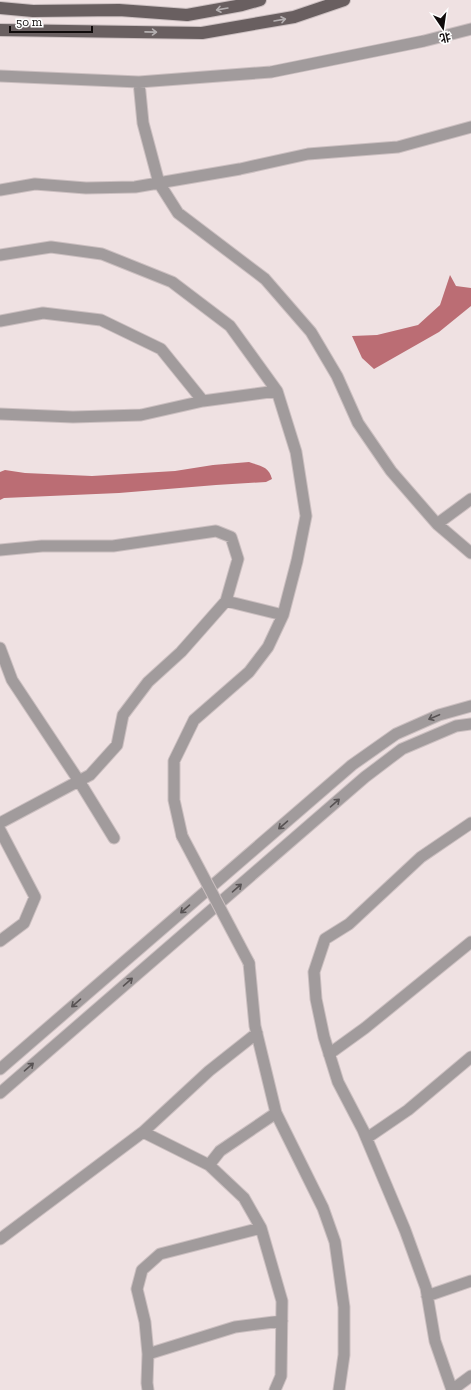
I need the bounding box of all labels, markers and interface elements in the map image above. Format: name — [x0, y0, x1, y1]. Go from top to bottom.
one-way arrow — [216, 5, 229, 13]
scale bar — [10, 8, 92, 34]
north arrow — [423, 8, 463, 48]
text: 50 m — [16, 15, 43, 29]
one-way arrow — [273, 16, 286, 24]
one-way arrow — [144, 29, 157, 36]
text: 北 — [438, 30, 452, 45]
one-way arrow — [428, 714, 440, 722]
one-way arrow — [330, 798, 340, 808]
one-way arrow — [278, 820, 288, 829]
one-way arrow — [231, 884, 242, 893]
one-way arrow — [179, 905, 190, 914]
one-way arrow — [122, 978, 133, 987]
one-way arrow — [70, 999, 81, 1008]
one-way arrow — [24, 1063, 35, 1072]

